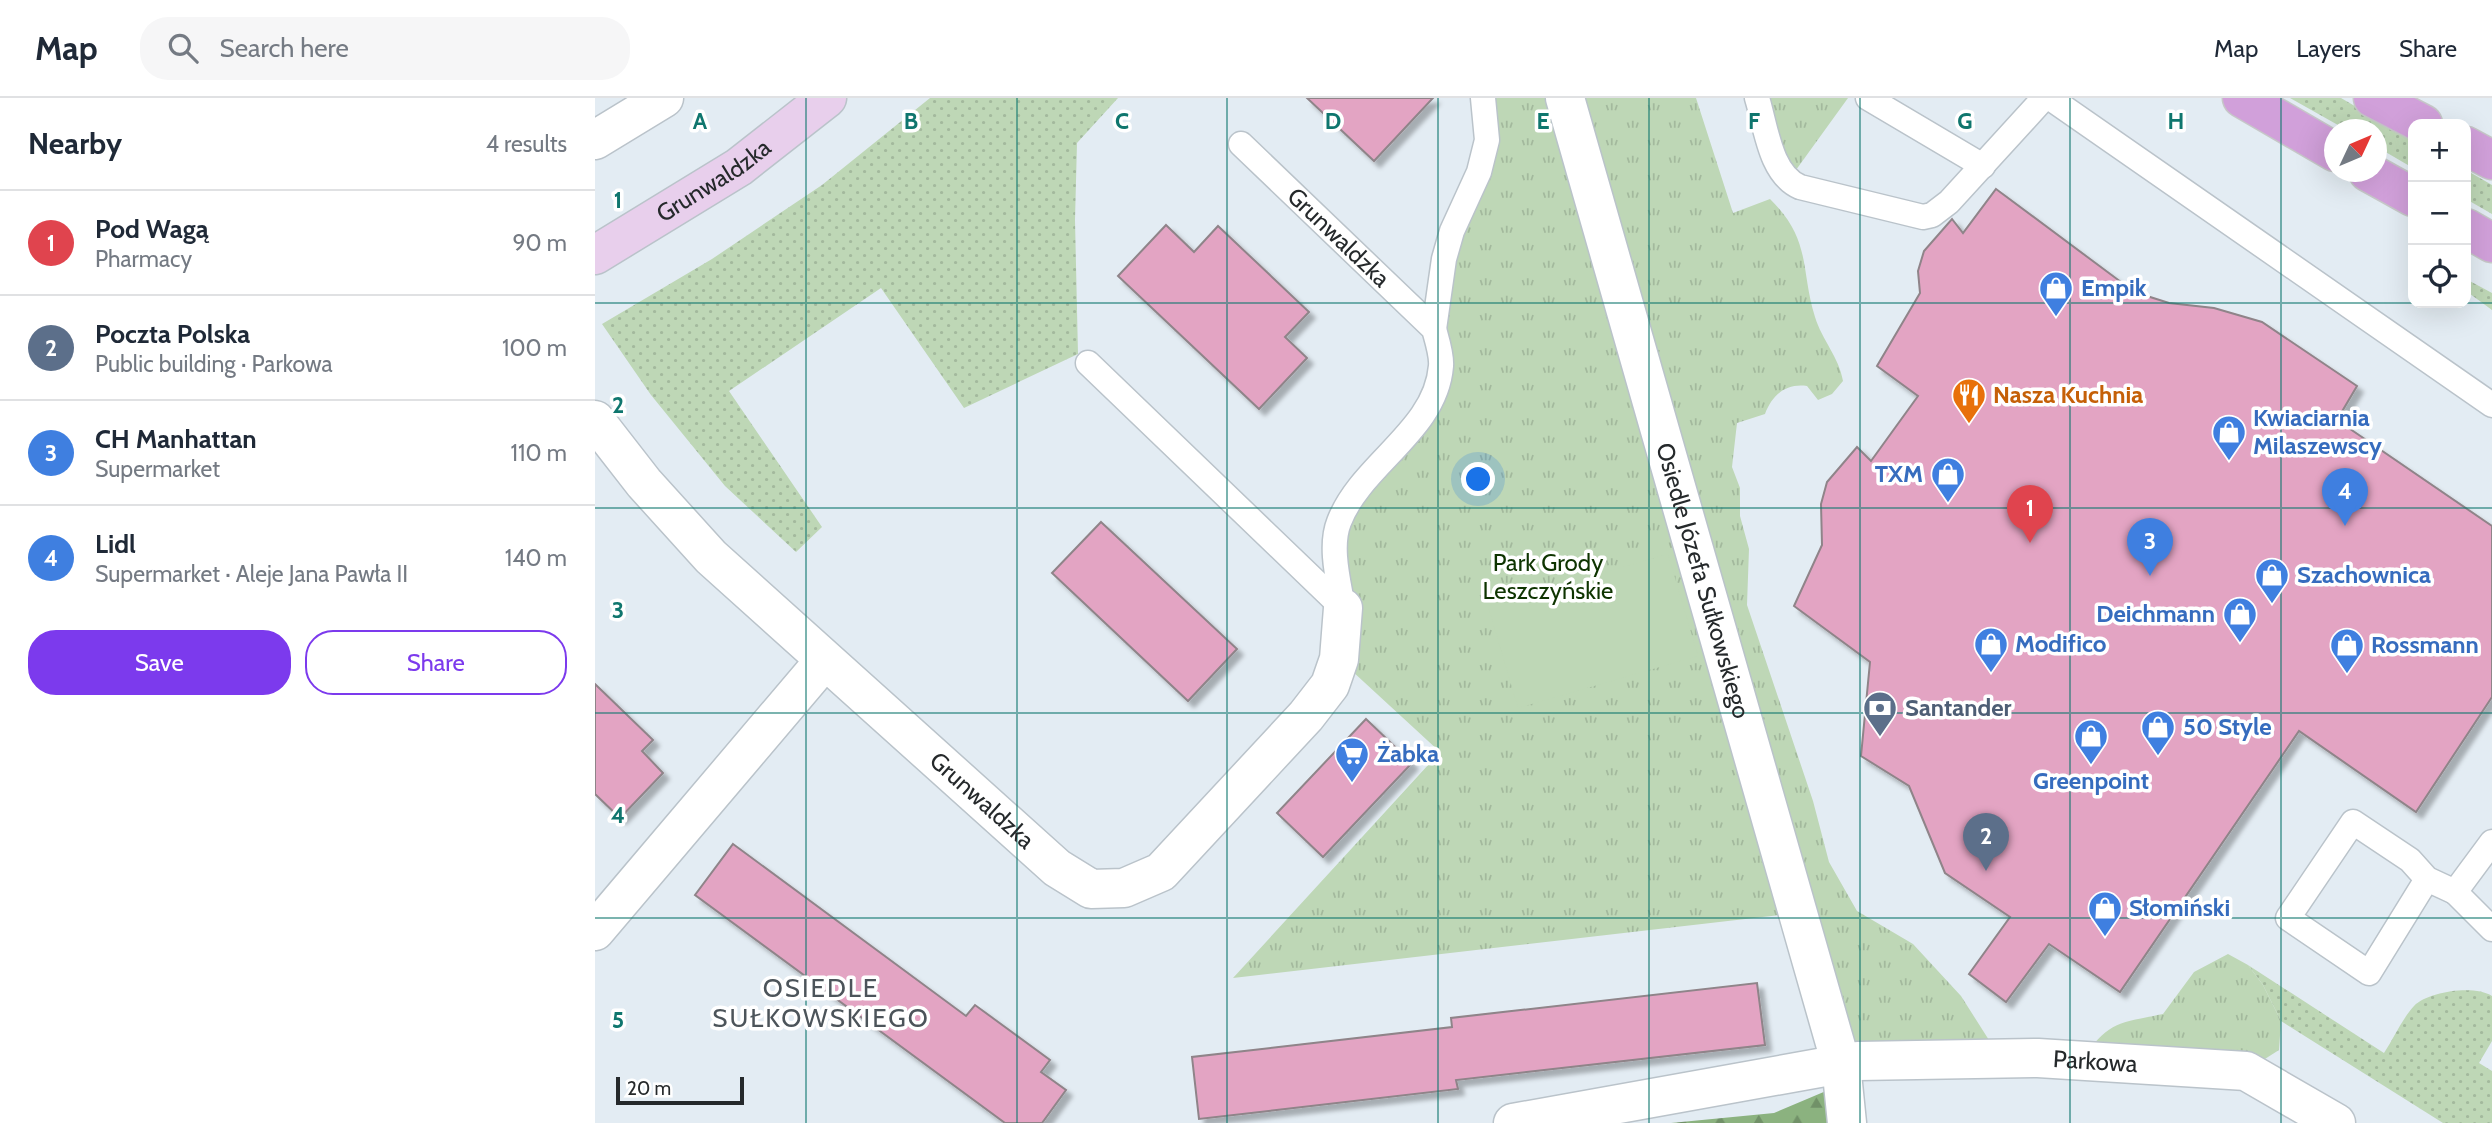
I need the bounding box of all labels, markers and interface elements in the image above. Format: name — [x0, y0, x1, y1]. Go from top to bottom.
search box — [140, 17, 630, 80]
text: Map — [35, 28, 98, 68]
icon: search — [164, 29, 202, 67]
text: Search here — [220, 32, 349, 64]
text: Map — [2214, 34, 2258, 63]
text: Layers — [2296, 34, 2361, 63]
text: Share — [2399, 34, 2457, 63]
text: A — [693, 107, 708, 135]
text: B — [904, 107, 918, 135]
text: C — [1115, 107, 1129, 135]
text: D — [1325, 107, 1341, 135]
text: E — [1536, 107, 1550, 135]
text: F — [1748, 107, 1760, 135]
text: G — [1957, 107, 1973, 135]
text: H — [2168, 107, 2184, 135]
north arrow — [2324, 119, 2387, 182]
map controls — [2408, 119, 2471, 308]
button: + — [2408, 119, 2471, 182]
text: Nearby — [28, 125, 122, 162]
text: 4 results — [486, 130, 567, 158]
street label: Grunwaldzka — [651, 132, 777, 228]
street label: Grunwaldzka — [1282, 181, 1396, 293]
button: − — [2408, 182, 2471, 245]
text: 1 — [614, 186, 622, 214]
text: Pod Wagą — [95, 213, 209, 245]
text: 1 — [47, 229, 55, 257]
text: 90 m — [513, 229, 567, 257]
text: Pharmacy — [95, 245, 192, 273]
button: locate — [2408, 245, 2471, 308]
shop icon: Empik — [2037, 269, 2075, 318]
place label: Empik — [2081, 273, 2147, 302]
text: Poczta Polska — [95, 318, 250, 350]
text: 2 — [45, 334, 57, 362]
text: 100 m — [502, 334, 567, 362]
text: Public building · Parkowa — [95, 350, 333, 378]
restaurant icon: Nasza Kuchnia — [1950, 376, 1988, 425]
place label: Nasza Kuchnia — [1993, 380, 2143, 409]
text: 2 — [612, 391, 624, 419]
place label: Kwiaciarnia Milaszewscy — [2253, 403, 2382, 460]
shop icon: Kwiaciarnia Milaszewscy — [2210, 413, 2248, 462]
text: CH Manhattan — [95, 423, 257, 455]
text: 3 — [45, 439, 57, 467]
text: 110 m — [511, 439, 567, 467]
street label: Osiedle Józefa Sułkowskiego — [1650, 439, 1757, 722]
text: Supermarket — [95, 455, 220, 483]
shop icon: TXM — [1929, 455, 1967, 504]
place label: TXM — [1875, 459, 1923, 488]
your location — [1461, 462, 1495, 496]
pin: 4 — [2322, 468, 2368, 526]
pin: 1 — [2007, 485, 2053, 543]
pin: 3 — [2127, 518, 2173, 576]
text: Lidl — [95, 528, 136, 560]
text: 4 — [44, 544, 58, 572]
text: 140 m — [505, 544, 567, 572]
park label: Park Grody Leszczyńskie — [1483, 548, 1613, 605]
shop icon: Szachownica — [2253, 556, 2291, 605]
text: Supermarket · Aleje Jana Pawła II — [95, 560, 408, 588]
place label: Szachownica — [2297, 560, 2431, 589]
shop icon: Deichmann — [2221, 595, 2259, 644]
text: 3 — [612, 596, 624, 624]
place label: Deichmann — [2096, 599, 2215, 628]
shop icon: Modifico — [1972, 625, 2010, 674]
shop icon: Rossmann — [2328, 626, 2366, 675]
place label: Modifico — [2015, 629, 2107, 658]
button: Save — [28, 630, 291, 695]
button: Share — [305, 630, 567, 695]
place label: Rossmann — [2371, 630, 2479, 659]
bank icon: Santander — [1861, 689, 1899, 738]
place label: Santander — [1905, 693, 2011, 722]
shop icon: 50 Style — [2139, 708, 2177, 757]
place label: 50 Style — [2183, 712, 2272, 741]
shop icon: Greenpoint — [2072, 717, 2110, 766]
supermarket icon: Żabka — [1333, 735, 1371, 784]
place label: Żabka — [1377, 739, 1439, 768]
street label: Grunwaldzka — [924, 746, 1041, 855]
place label: Greenpoint — [2033, 766, 2149, 795]
text: 4 — [611, 801, 625, 829]
pin: 2 — [1963, 813, 2009, 871]
shop icon: Słomiński — [2086, 889, 2124, 938]
place label: Słomiński — [2129, 893, 2230, 922]
district label: OSIEDLE SUŁKOWSKIEGO — [712, 972, 930, 1034]
text: 5 — [612, 1006, 624, 1034]
street label: Parkowa — [2052, 1044, 2139, 1078]
scale bar — [616, 1074, 744, 1106]
text: 20 m — [627, 1077, 671, 1100]

